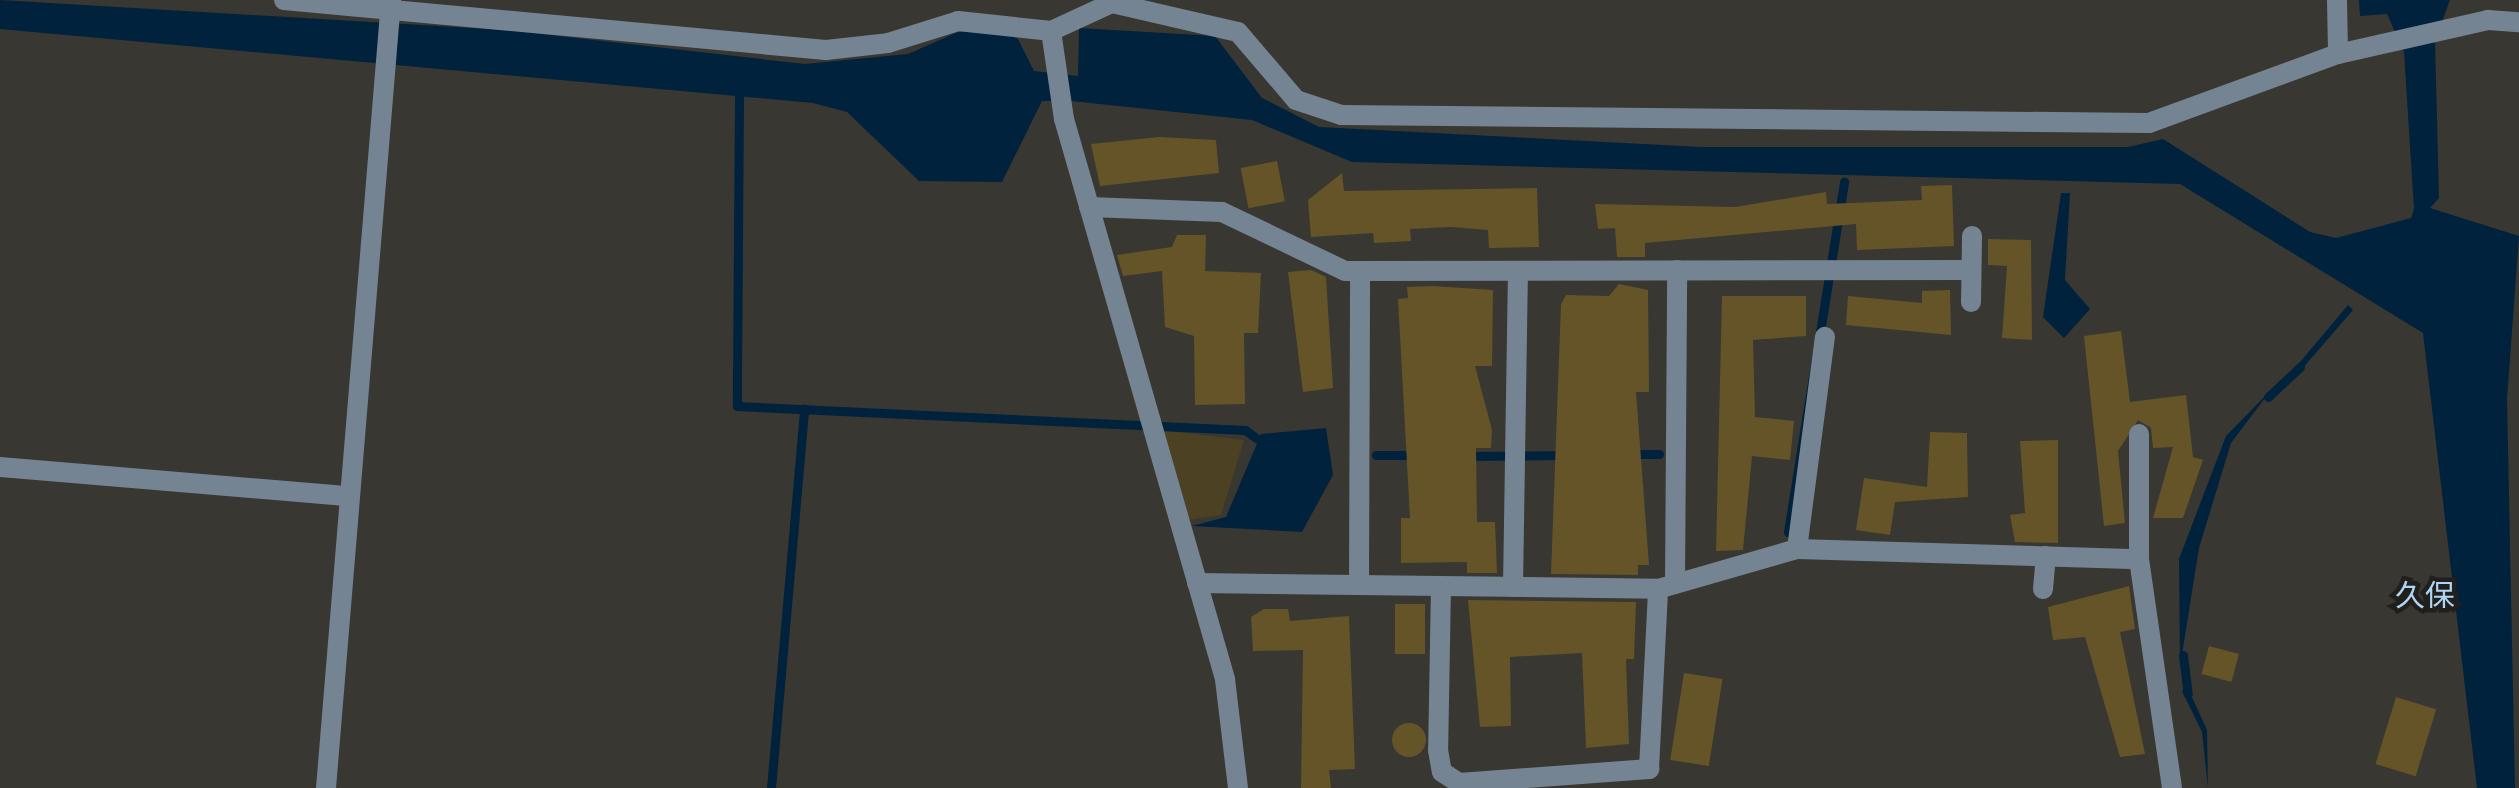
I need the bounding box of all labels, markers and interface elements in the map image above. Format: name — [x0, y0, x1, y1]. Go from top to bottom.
district label: 久保 — [2395, 577, 2455, 613]

